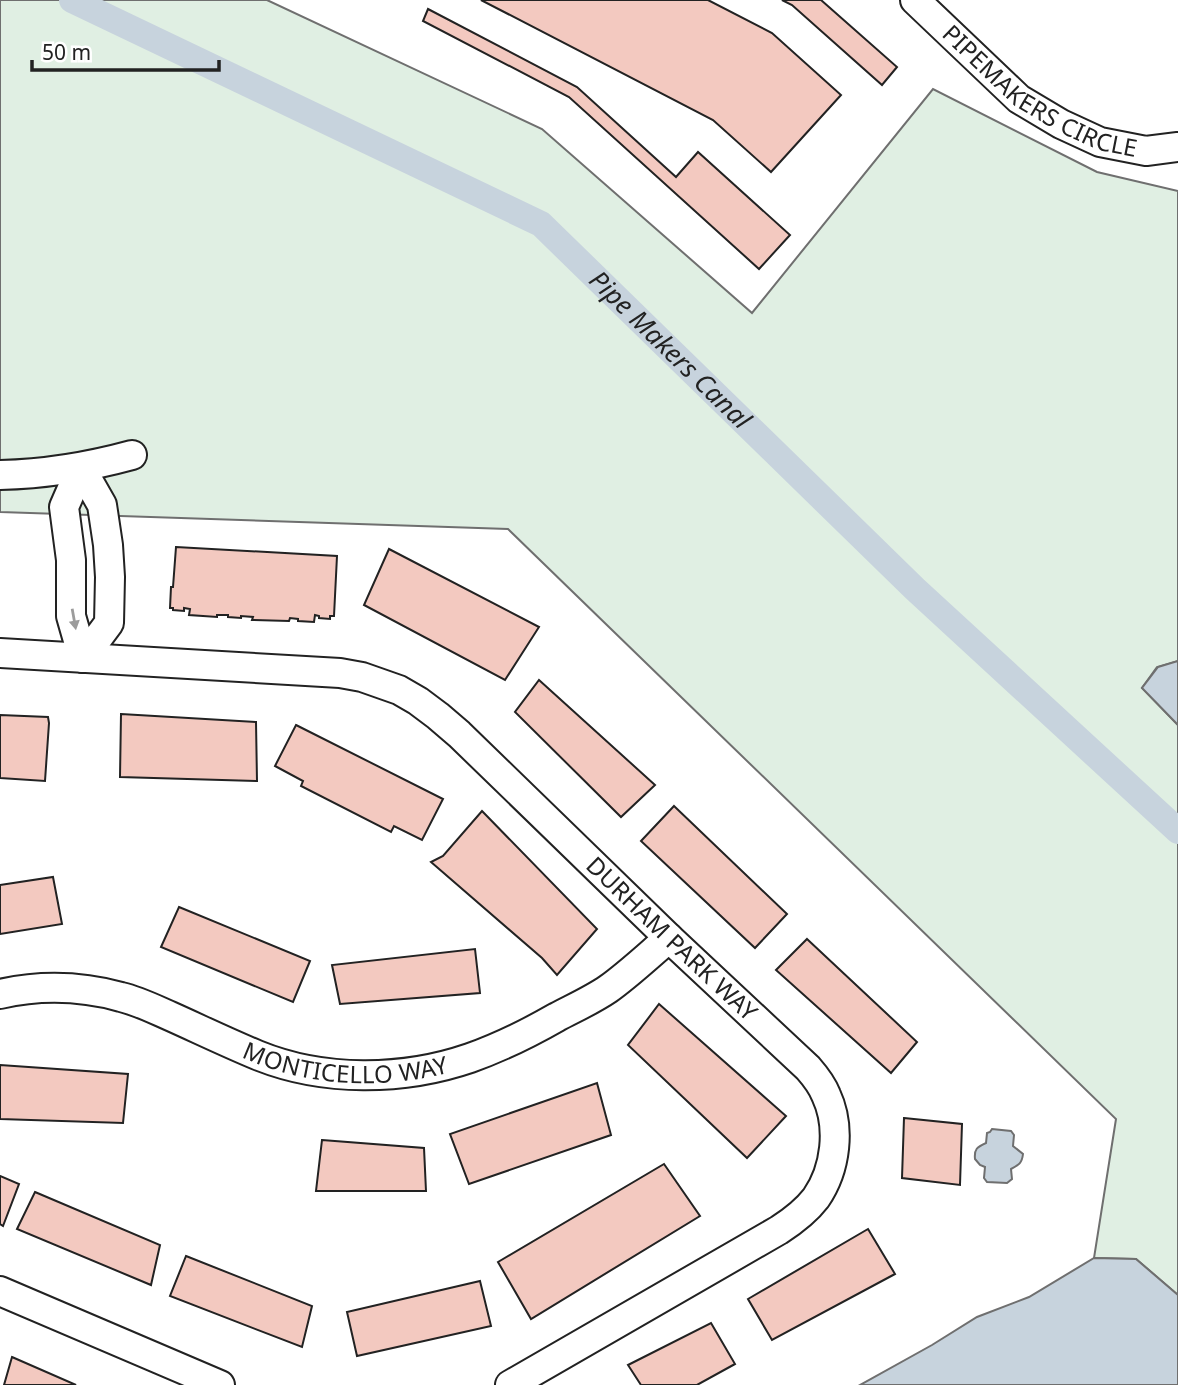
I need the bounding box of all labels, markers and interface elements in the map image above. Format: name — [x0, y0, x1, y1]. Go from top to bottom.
street label: PIPEMAKERS CIRCLE — [936, 17, 1140, 164]
scale bar — [32, 28, 219, 72]
text: 50 m — [42, 38, 91, 66]
water label: Pipe Makers Canal — [582, 262, 760, 437]
one-way arrow — [68, 608, 79, 630]
street label: DURHAM PARK WAY — [580, 848, 765, 1028]
street label: MONTICELLO WAY — [238, 1033, 451, 1090]

